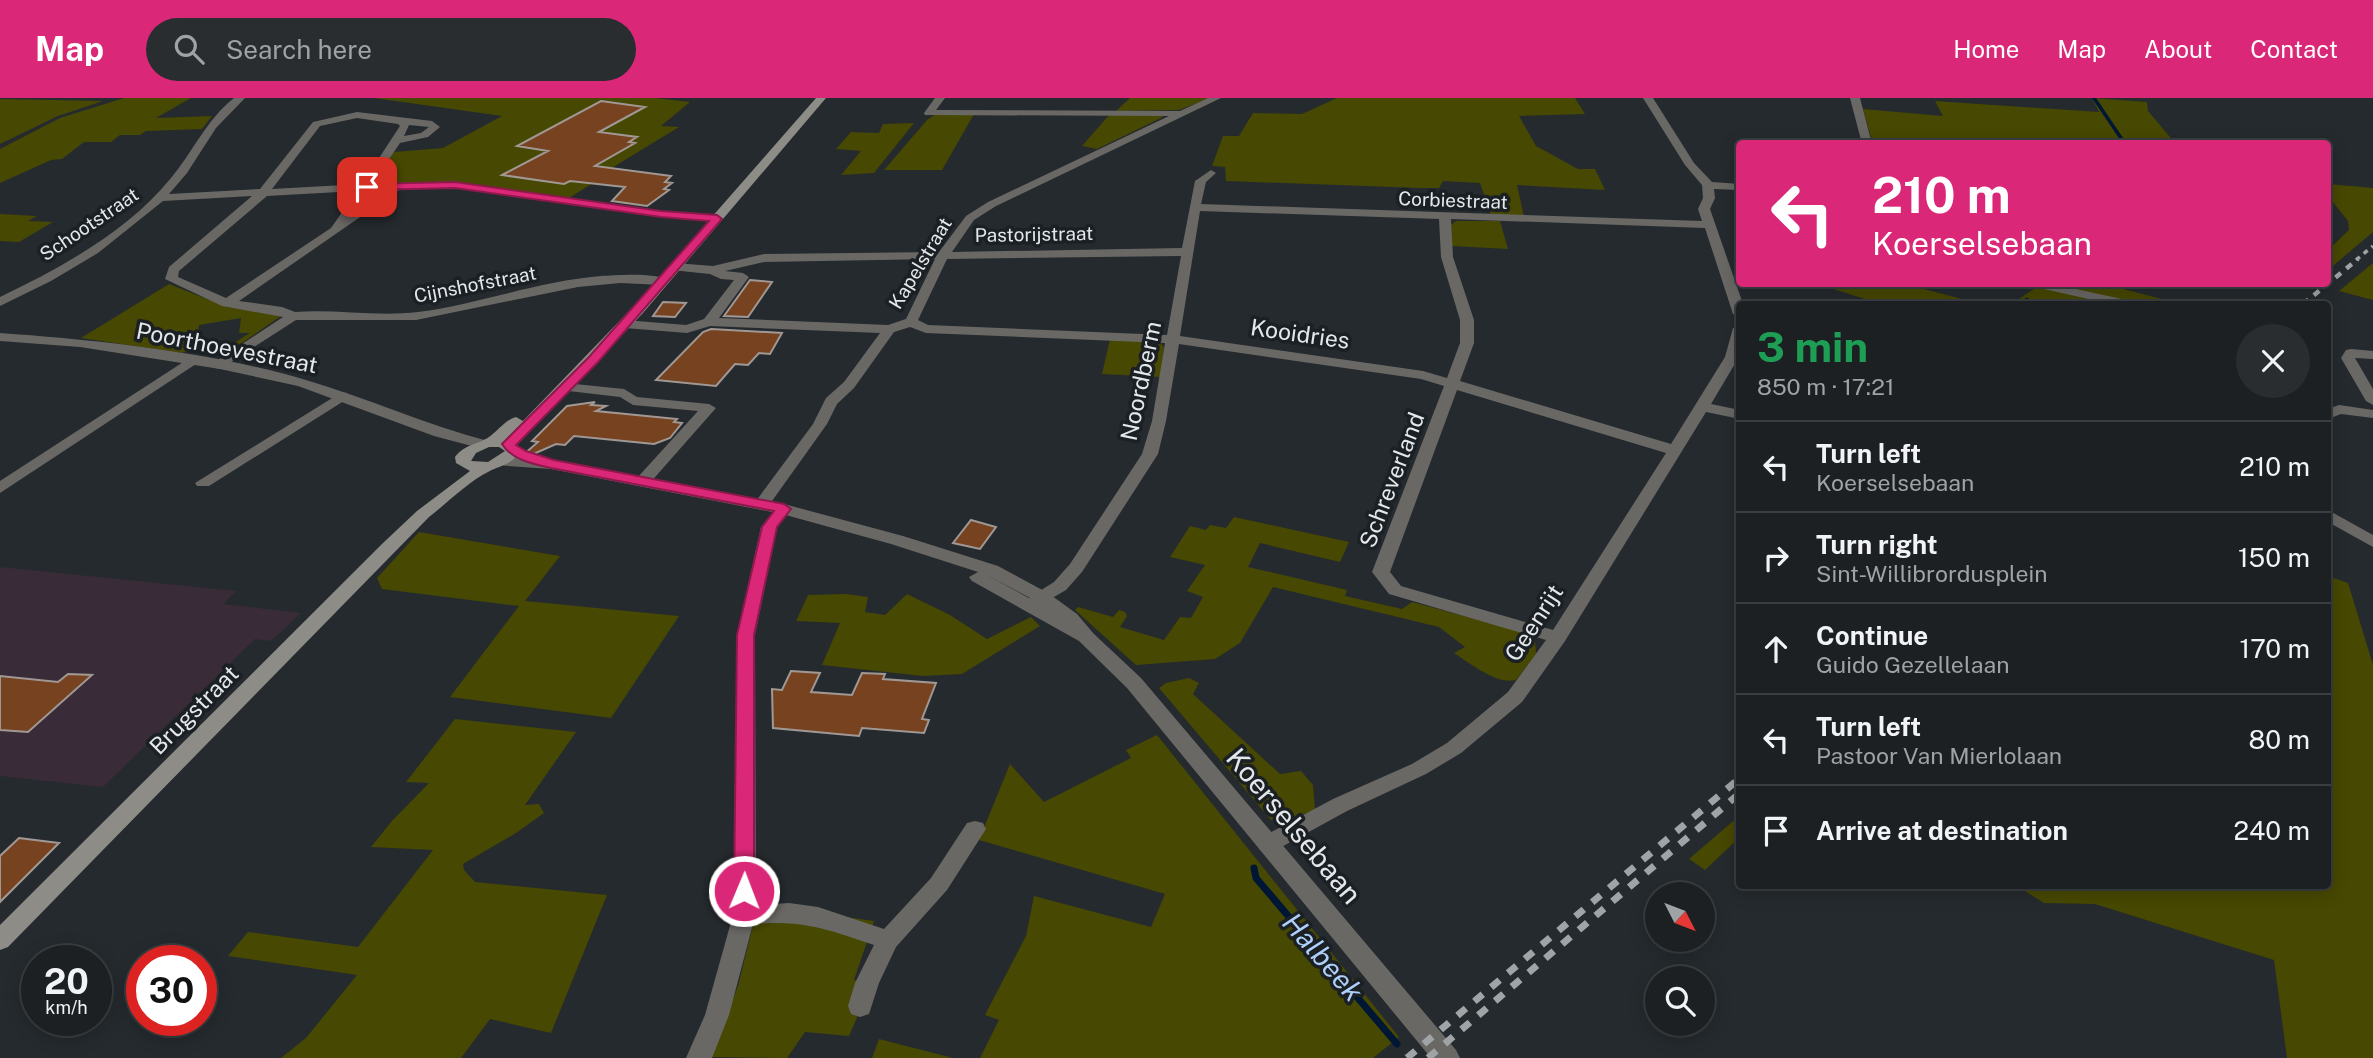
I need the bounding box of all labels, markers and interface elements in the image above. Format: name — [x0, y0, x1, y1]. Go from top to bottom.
search box — [146, 18, 636, 81]
text: Map — [35, 30, 104, 68]
icon: search — [170, 30, 208, 68]
text: Search here — [226, 34, 372, 65]
text: Home — [1953, 35, 2019, 63]
text: Map — [2057, 35, 2106, 63]
text: About — [2144, 35, 2212, 63]
text: Contact — [2250, 35, 2338, 63]
pin — [337, 157, 397, 217]
text: 210 m — [1872, 166, 2011, 224]
icon: arrive — [348, 168, 386, 206]
icon: left — [1757, 168, 1848, 259]
street label: Schootstraat — [36, 183, 142, 265]
street label: Corbiestraat — [1398, 187, 1508, 213]
street label: Kapelstraat — [884, 213, 956, 313]
street label: Pastorijstraat — [975, 222, 1093, 246]
text: Koerselsebaan — [1872, 225, 2092, 262]
street label: Cijnshofstraat — [412, 261, 538, 307]
street label: Kooidries — [1249, 313, 1351, 354]
street label: Poorthoevestraat — [134, 317, 320, 378]
street label: Noordberm — [1115, 319, 1166, 443]
text: 3 min — [1757, 322, 1868, 371]
button: close — [2236, 324, 2310, 398]
text: 850 m · 17:21 — [1757, 373, 1894, 400]
street label: Schreverland — [1353, 408, 1430, 551]
text: Turn left — [1816, 438, 1921, 469]
icon: left — [1757, 448, 1795, 486]
text: 210 m — [2239, 451, 2310, 482]
text: Koerselsebaan — [1816, 469, 1974, 496]
text: Turn right — [1816, 529, 1938, 560]
icon: right — [1757, 539, 1795, 577]
text: 150 m — [2238, 542, 2310, 573]
text: Sint-Willibrordusplein — [1816, 560, 2048, 587]
street label: Geenrijt — [1499, 579, 1568, 666]
text: Continue — [1816, 620, 1928, 651]
icon: ahead — [1757, 630, 1795, 668]
text: 170 m — [2240, 633, 2310, 664]
text: Guido Gezellelaan — [1816, 651, 2009, 678]
street label: Brugstraat — [144, 660, 244, 760]
text: Turn left — [1816, 711, 1921, 742]
icon: left — [1757, 721, 1795, 759]
text: 80 m — [2249, 724, 2310, 755]
street label: Koerselsebaan — [1220, 741, 1369, 910]
text: Pastoor Van Mierlolaan — [1816, 742, 2062, 769]
icon: arrive — [1757, 812, 1795, 850]
text: Arrive at destination — [1816, 815, 2068, 846]
text: 240 m — [2233, 815, 2310, 846]
position arrow — [707, 854, 781, 928]
north arrow — [1645, 882, 1715, 952]
map controls — [1645, 882, 1715, 1036]
water label: Halbeek — [1276, 906, 1370, 1007]
speed limit sign: 30 — [126, 945, 217, 1036]
text: 20 — [44, 961, 89, 1002]
button: search — [1645, 966, 1715, 1036]
text: km/h — [45, 997, 88, 1018]

